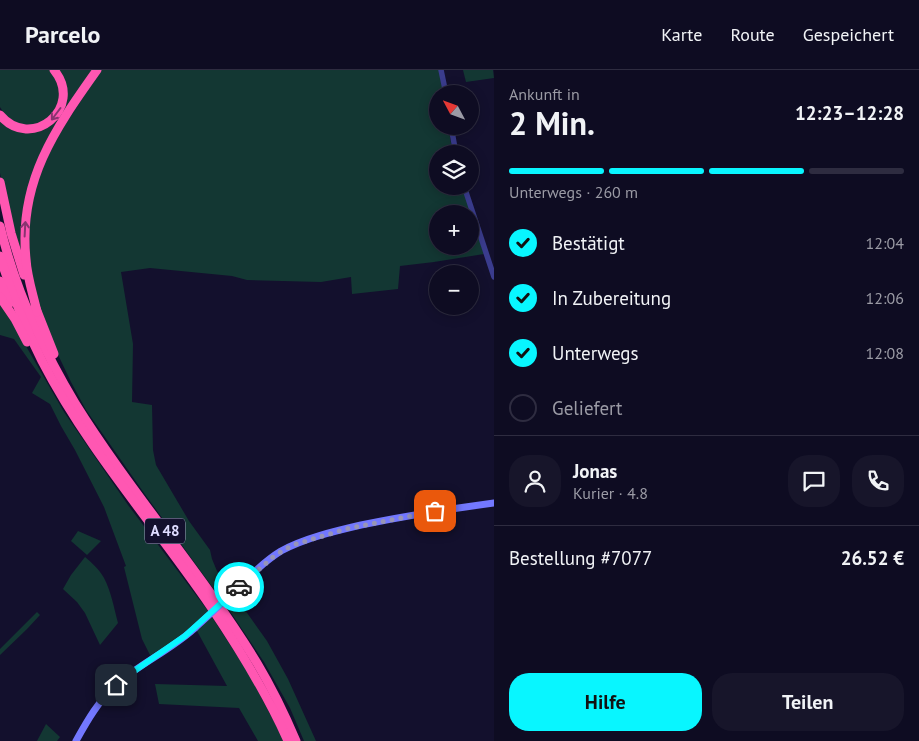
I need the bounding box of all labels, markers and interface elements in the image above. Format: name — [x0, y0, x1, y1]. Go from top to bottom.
text: Parcelo — [25, 19, 100, 50]
text: Karte — [661, 23, 702, 46]
text: Route — [730, 23, 775, 46]
text: Gespeichert — [803, 23, 894, 46]
text: Ankunft in — [509, 84, 580, 104]
north arrow — [429, 85, 479, 135]
map controls — [429, 85, 479, 315]
text: 12:23–12:28 — [795, 101, 904, 125]
text: 2 Min. — [509, 102, 595, 144]
one-way arrow — [50, 107, 61, 120]
button: layers — [429, 145, 479, 195]
text: Unterwegs · 260 m — [509, 182, 638, 202]
button: + — [429, 205, 479, 255]
one-way arrow — [21, 222, 30, 238]
icon: check — [509, 229, 537, 257]
text: Bestätigt — [552, 231, 625, 255]
text: 12:04 — [866, 233, 904, 253]
button: − — [429, 265, 479, 315]
icon: check — [509, 284, 537, 312]
text: In Zubereitung — [552, 286, 671, 310]
text: 12:06 — [866, 288, 904, 308]
icon: check — [509, 339, 537, 367]
text: Unterwegs — [552, 341, 639, 365]
text: 12:08 — [866, 343, 904, 363]
text: Geliefert — [552, 396, 623, 420]
button: person — [509, 455, 561, 507]
button: chat — [788, 455, 840, 507]
button: phone — [852, 455, 904, 507]
text: Jonas — [573, 459, 617, 483]
text: Kurier · 4.8 — [573, 483, 648, 503]
pin — [414, 490, 456, 532]
icon: bag — [421, 497, 449, 525]
road number: A 48 — [145, 518, 185, 544]
text: Bestellung #7077 — [509, 546, 652, 570]
text: 26.52 € — [841, 546, 904, 570]
courier — [214, 562, 264, 612]
icon: car — [225, 573, 253, 601]
pin — [95, 664, 137, 706]
icon: home — [102, 671, 130, 699]
button: Hilfe — [509, 673, 702, 731]
button: Teilen — [712, 673, 904, 731]

